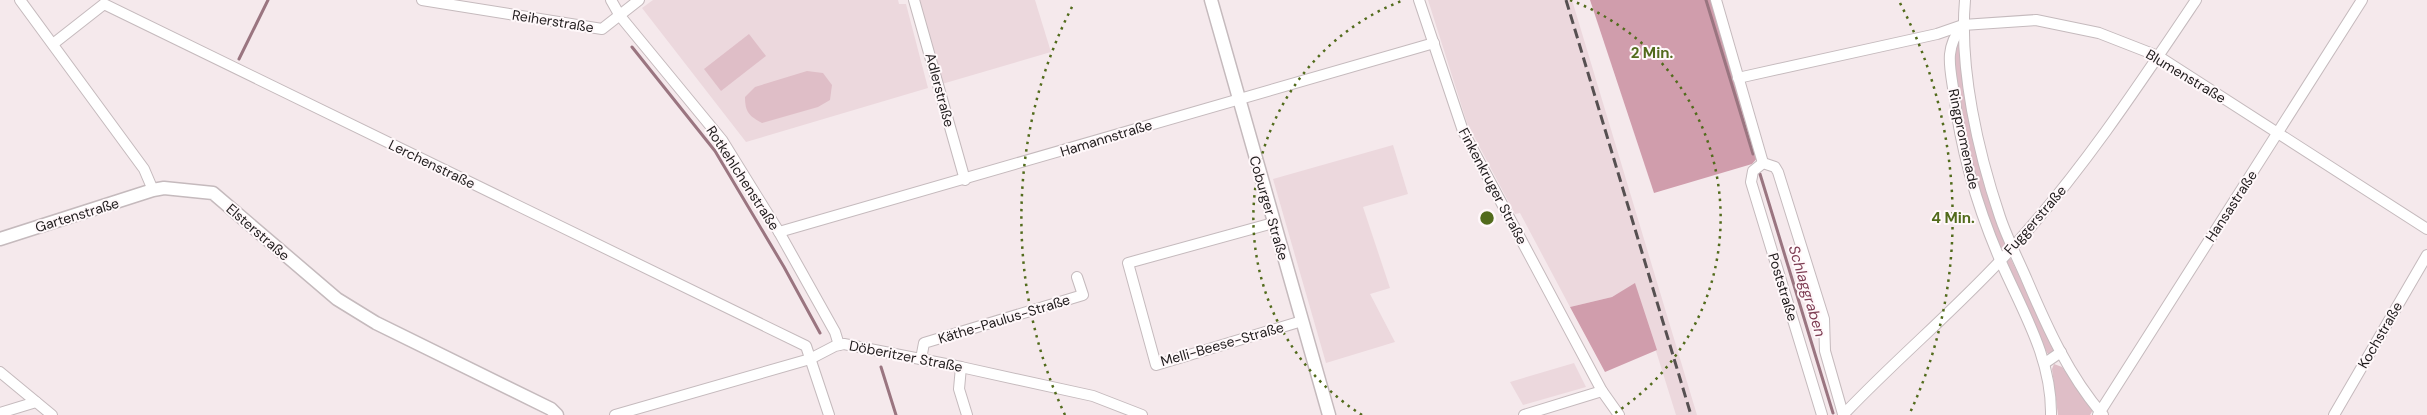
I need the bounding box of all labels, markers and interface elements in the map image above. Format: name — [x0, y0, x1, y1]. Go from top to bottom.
street label: Reiherstraße — [511, 6, 595, 36]
text: 2 Min. — [1631, 43, 1674, 63]
street label: Blumenstraße — [2143, 45, 2229, 107]
street label: Adlerstraße — [921, 51, 959, 129]
street label: Ringpromenade — [1945, 87, 1983, 191]
street label: Hamannstraße — [1058, 115, 1154, 161]
street label: Rotkehlchenstraße — [702, 122, 784, 234]
street label: Finkenkruger Straße — [1455, 125, 1531, 247]
street label: Lerchenstraße — [386, 135, 478, 193]
street label: Coburger Straße — [1245, 154, 1293, 262]
street label: Hansastraße — [2201, 167, 2261, 245]
street label: Fuggerstraße — [2000, 182, 2070, 258]
street label: Gartenstraße — [33, 194, 121, 236]
street label: Elsterstraße — [223, 200, 293, 264]
text: 4 Min. — [1931, 208, 1975, 228]
centre of rings — [1478, 209, 1496, 227]
water label: Schlaggraben — [1784, 243, 1830, 340]
street label: Poststraße — [1764, 251, 1802, 323]
street label: Käthe-Paulus-Straße — [936, 290, 1072, 348]
street label: Kochstraße — [2354, 298, 2406, 372]
street label: Melli-Beese-Straße — [1158, 318, 1286, 370]
street label: Döberitzer Straße — [848, 336, 964, 376]

